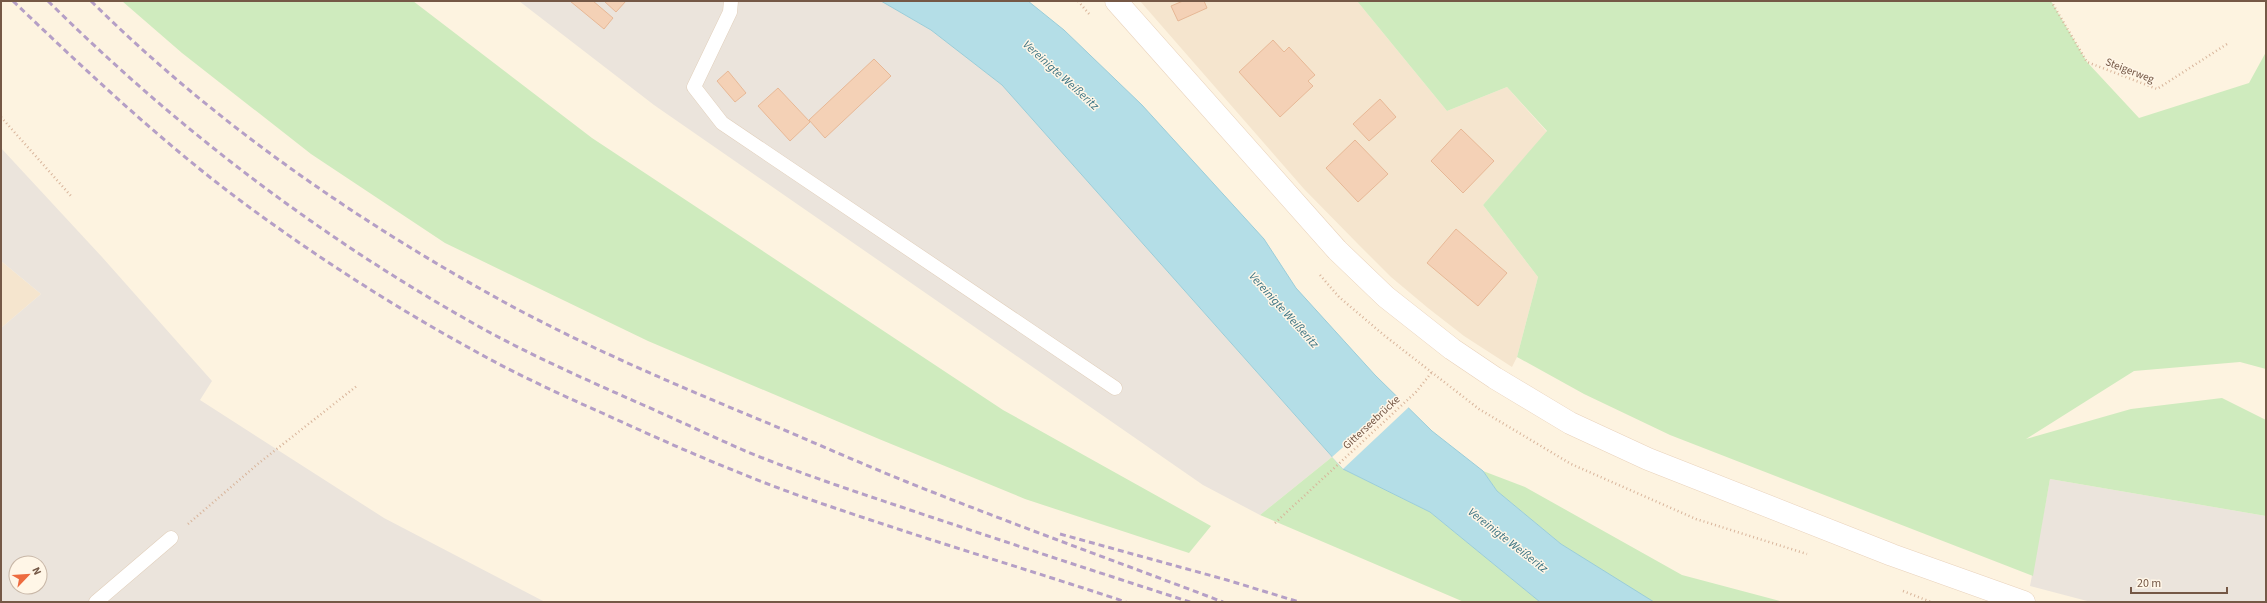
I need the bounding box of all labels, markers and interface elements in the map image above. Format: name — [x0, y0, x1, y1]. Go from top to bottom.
water label: Vereinigte Weißeritz — [1019, 37, 1103, 115]
street label: Steigerweg — [2103, 54, 2157, 87]
water label: Vereinigte Weißeritz — [1245, 269, 1323, 353]
street label: Gitterseebrücke — [1340, 392, 1404, 453]
water label: Vereinigte Weißeritz — [1464, 504, 1552, 578]
north arrow — [8, 555, 48, 595]
text: N — [28, 564, 45, 577]
scale bar — [2131, 569, 2227, 595]
text: 20 m — [2137, 575, 2161, 592]

